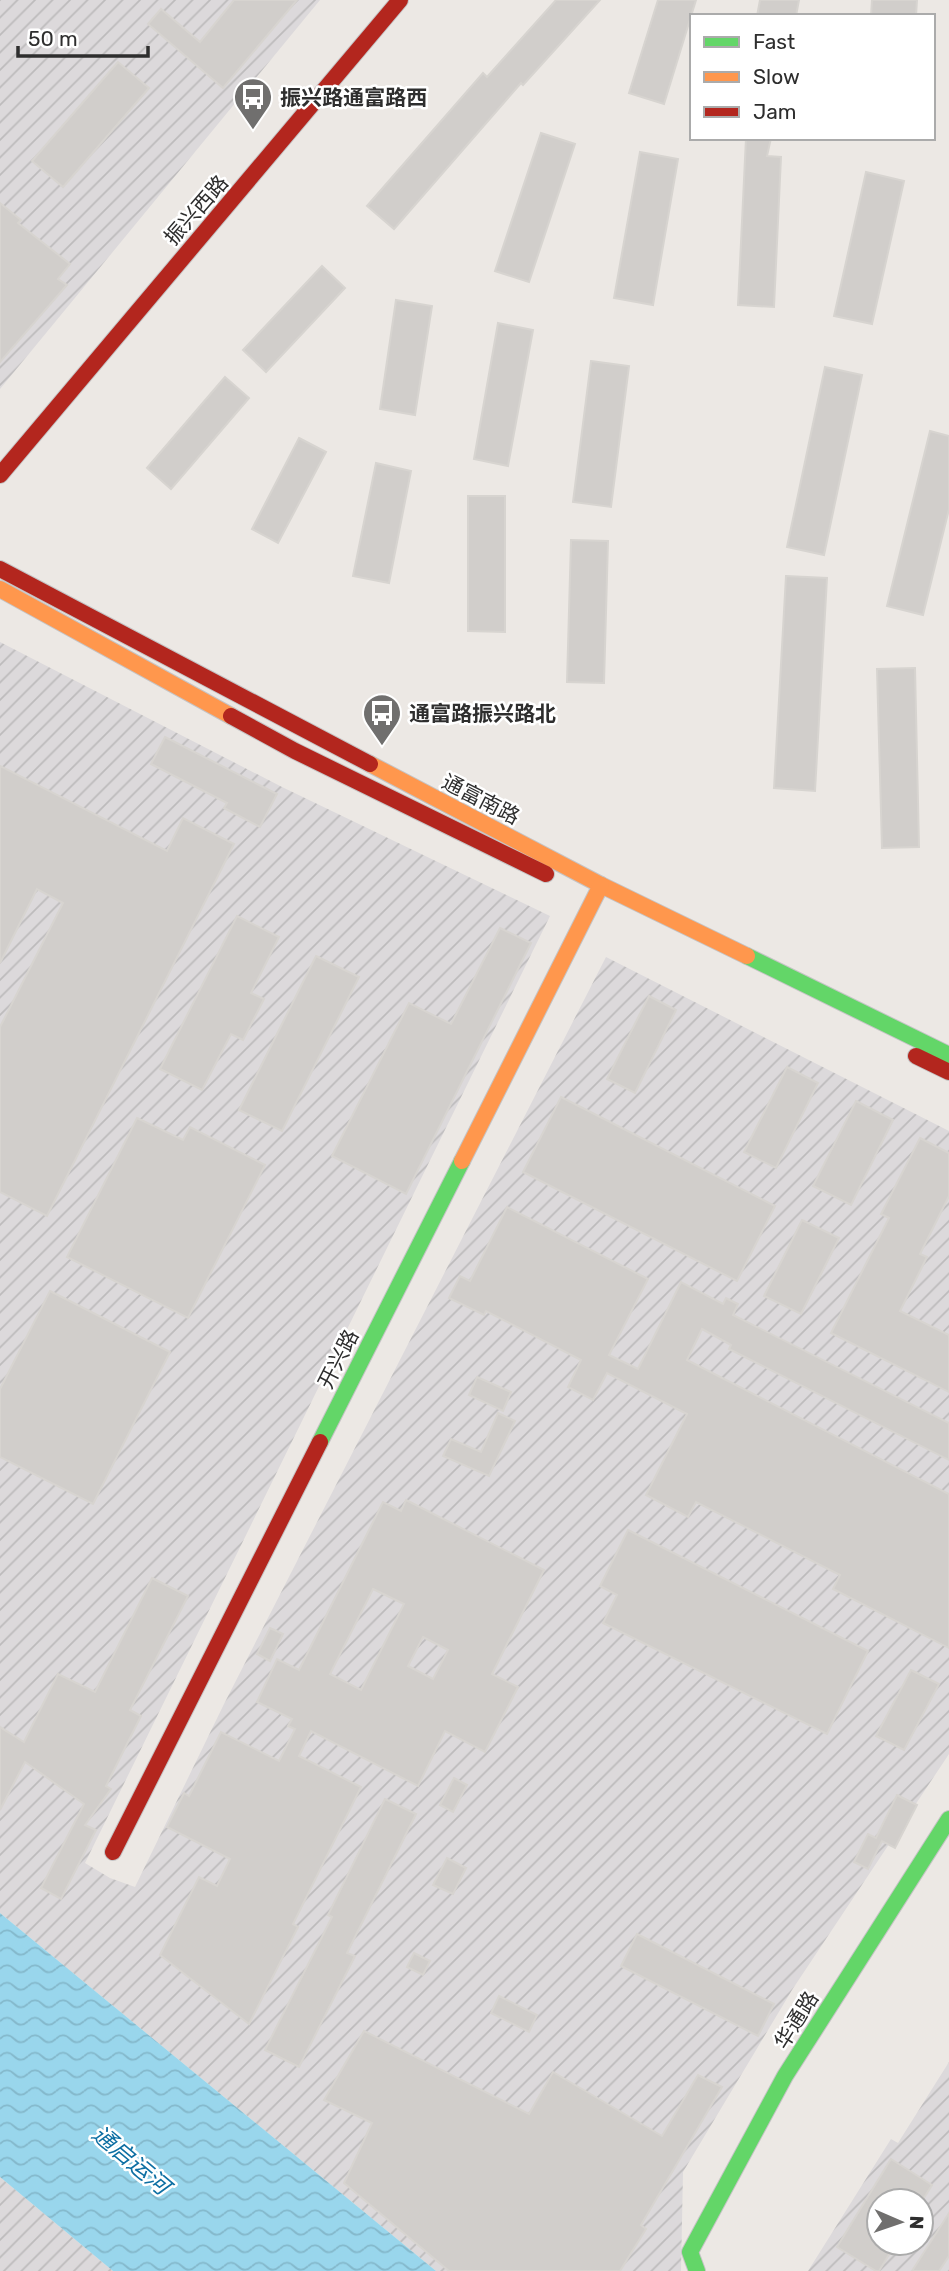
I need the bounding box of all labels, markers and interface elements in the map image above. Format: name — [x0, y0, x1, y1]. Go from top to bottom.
scale bar — [18, 14, 147, 58]
legend — [690, 14, 935, 140]
text: 50 m — [28, 26, 78, 51]
text: Fast — [753, 29, 795, 54]
text: Slow — [753, 64, 800, 89]
bus stop icon: 振兴路通富路西 — [232, 76, 274, 131]
place label: 振兴路通富路西 — [280, 85, 427, 110]
text: Jam — [753, 99, 797, 124]
street label: 振兴西路 — [159, 170, 233, 250]
bus stop icon: 通富路振兴路北 — [361, 692, 403, 747]
place label: 通富路振兴路北 — [409, 701, 556, 726]
street label: 通富南路 — [438, 769, 524, 829]
street label: 开兴路 — [313, 1325, 363, 1393]
street label: 华通路 — [769, 1987, 823, 2053]
water label: 通启运河 — [87, 2120, 178, 2203]
north arrow — [865, 2187, 935, 2257]
text: N — [905, 2215, 928, 2230]

